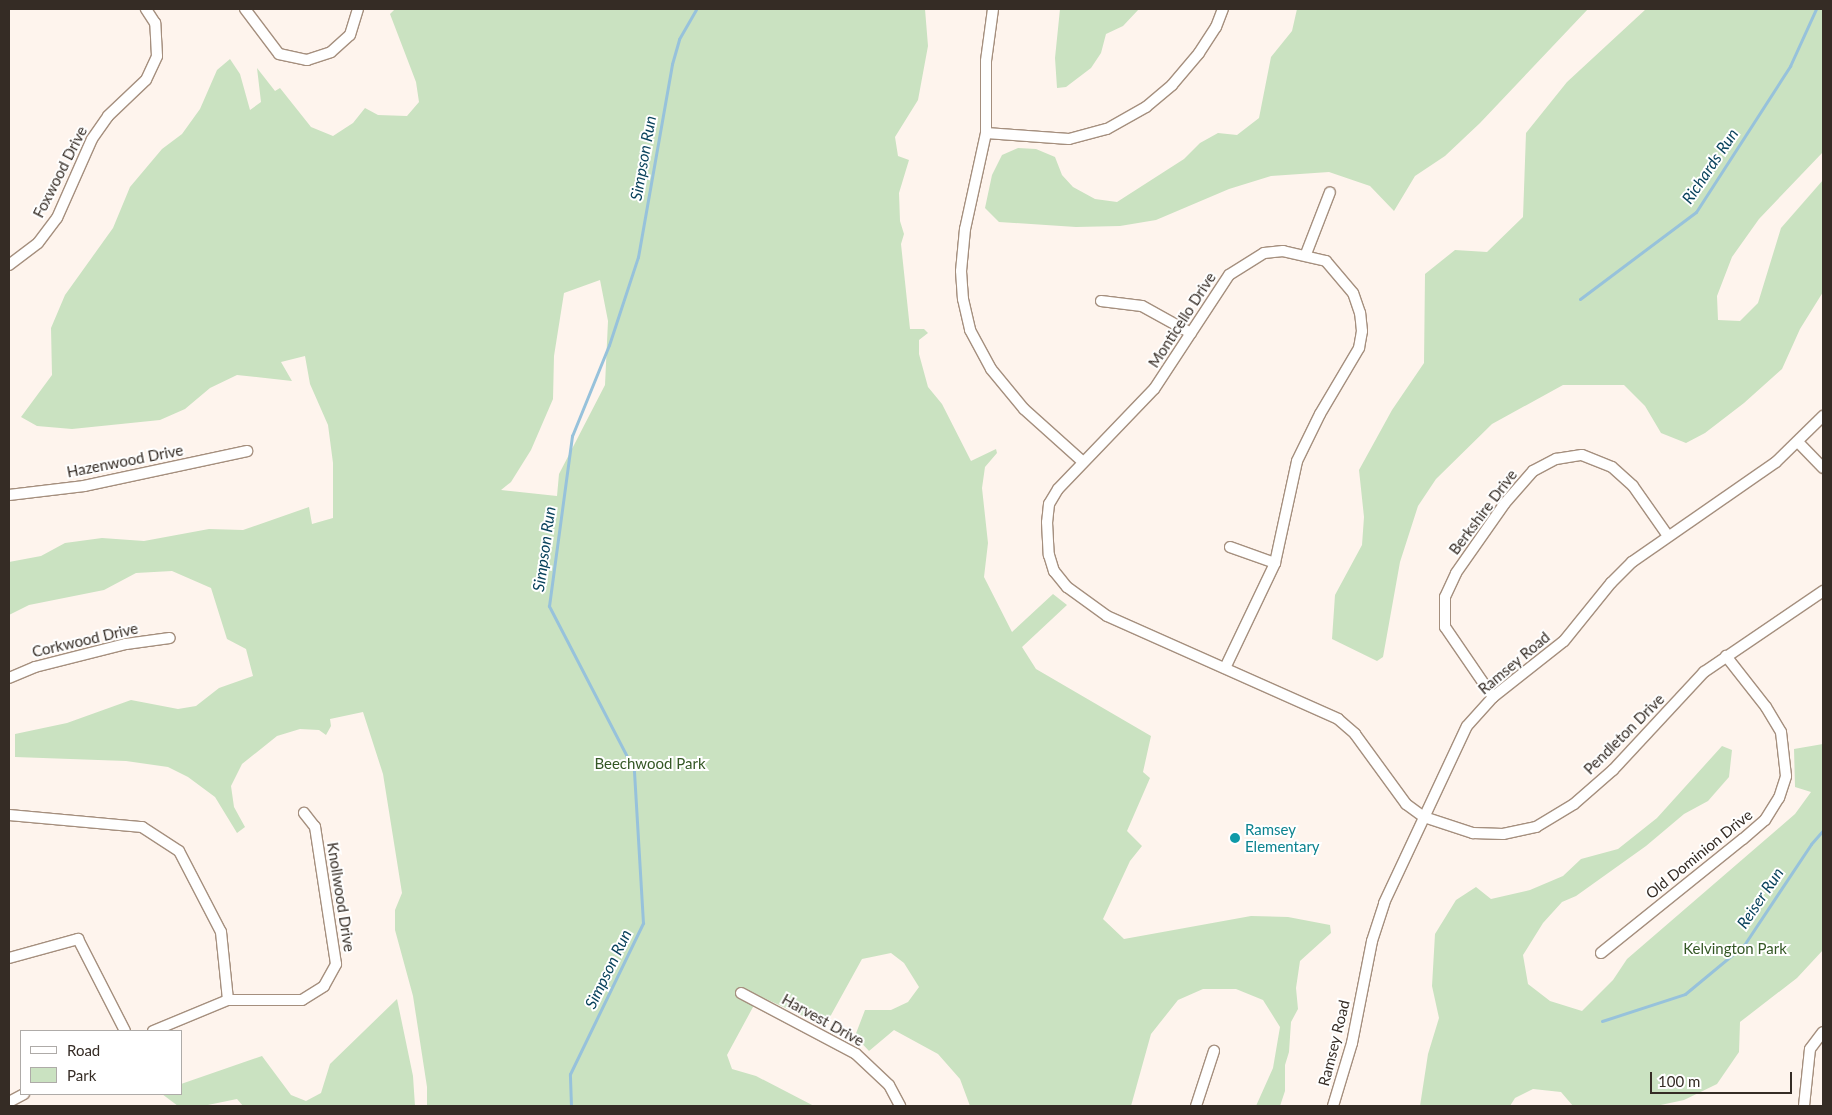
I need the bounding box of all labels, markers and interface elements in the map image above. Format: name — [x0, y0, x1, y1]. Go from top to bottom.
water label: Simpson Run — [626, 114, 660, 202]
street label: Foxwood Drive — [29, 123, 91, 221]
water label: Richards Run — [1678, 125, 1742, 207]
street label: Monticello Drive — [1145, 269, 1219, 371]
street label: Hazenwood Drive — [65, 441, 185, 481]
street label: Berkshire Drive — [1445, 466, 1521, 558]
water label: Simpson Run — [529, 505, 559, 593]
street label: Corkwood Drive — [30, 619, 140, 661]
street label: Ramsey Road — [1474, 628, 1554, 698]
street label: Pendleton Drive — [1580, 690, 1668, 778]
park label: Beechwood Park — [594, 755, 706, 773]
street label: Old Dominion Drive — [1642, 806, 1756, 902]
place label: Ramsey Elementary — [1245, 820, 1320, 855]
marker: Ramsey Elementary — [1229, 832, 1241, 844]
street label: Knollwood Drive — [323, 841, 359, 953]
water label: Reiser Run — [1733, 864, 1787, 932]
water label: Simpson Run — [581, 926, 635, 1012]
park label: Kelvington Park — [1683, 940, 1787, 958]
street label: Harvest Drive — [779, 990, 867, 1050]
street label: Ramsey Road — [1315, 998, 1353, 1088]
legend — [20, 1030, 182, 1095]
text: Road — [67, 1041, 100, 1059]
scale bar — [1652, 1062, 1794, 1094]
text: Park — [67, 1066, 96, 1084]
text: 100 m — [1658, 1072, 1700, 1090]

